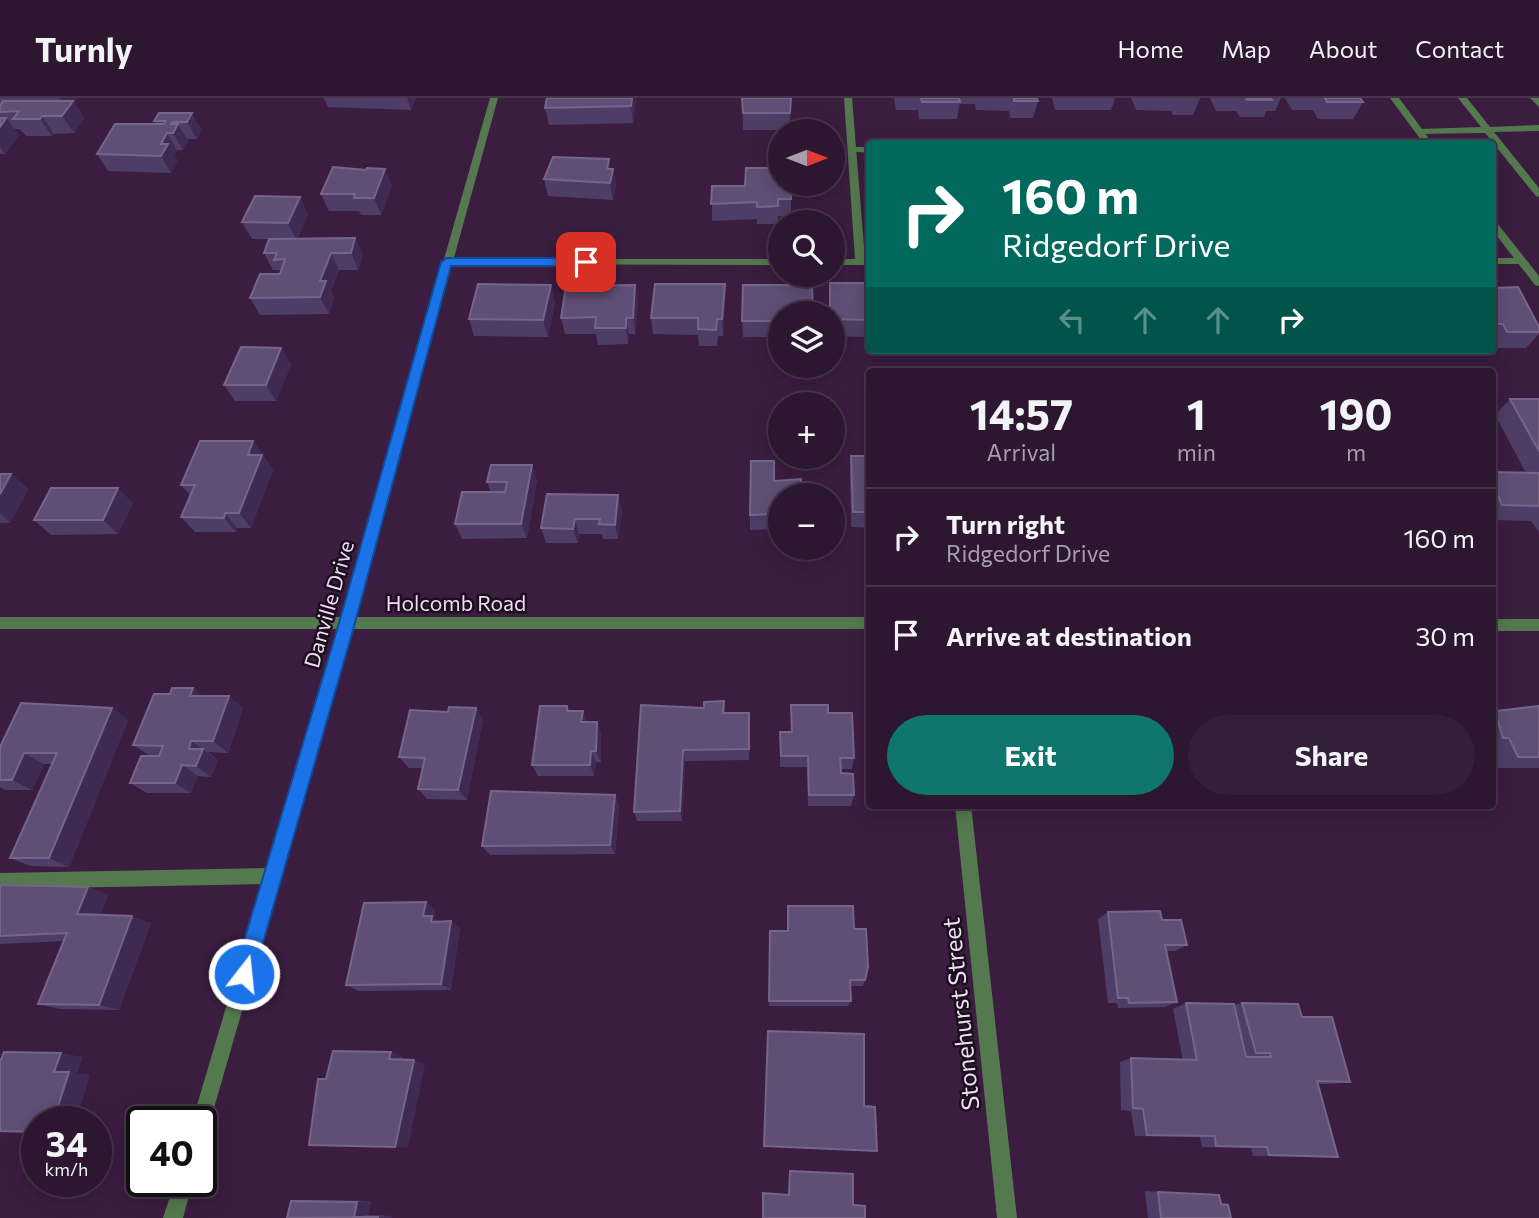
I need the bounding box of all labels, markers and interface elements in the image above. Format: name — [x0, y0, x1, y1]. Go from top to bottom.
text: Turnly — [35, 28, 133, 69]
text: Home — [1118, 34, 1184, 63]
text: Map — [1222, 34, 1271, 63]
text: About — [1309, 34, 1377, 63]
text: Contact — [1415, 34, 1504, 63]
north arrow — [768, 119, 845, 196]
map controls — [768, 119, 845, 560]
text: 160 m — [1002, 164, 1139, 224]
icon: right — [887, 168, 978, 259]
button: search — [768, 210, 845, 287]
text: Ridgedorf Drive — [1002, 224, 1231, 264]
pin — [556, 232, 616, 292]
icon: arrive — [567, 243, 605, 281]
button: layers — [768, 301, 845, 378]
icon: left — [1053, 301, 1091, 339]
icon: ahead — [1126, 301, 1164, 339]
icon: ahead — [1199, 301, 1237, 339]
icon: right — [1272, 301, 1310, 339]
text: 14:57 — [970, 387, 1073, 439]
text: 1 — [1187, 387, 1206, 439]
text: 190 — [1320, 387, 1392, 439]
button: + — [768, 392, 845, 469]
text: Arrival — [987, 438, 1056, 466]
text: min — [1177, 438, 1216, 466]
text: m — [1346, 438, 1366, 466]
button: − — [768, 483, 845, 560]
text: Turn right — [946, 508, 1065, 539]
icon: right — [887, 518, 925, 556]
text: 160 m — [1403, 522, 1475, 553]
street label: Danville Drive — [298, 538, 358, 670]
text: Ridgedorf Drive — [946, 539, 1110, 567]
street label: Holcomb Road — [386, 590, 526, 615]
icon: arrive — [887, 616, 925, 654]
text: Arrive at destination — [946, 620, 1192, 651]
text: 30 m — [1416, 620, 1475, 651]
button: Exit — [887, 715, 1174, 795]
button: Share — [1188, 715, 1475, 795]
street label: Stonehurst Street — [935, 916, 985, 1112]
position arrow — [207, 937, 281, 1011]
speed limit sign: 40 — [126, 1106, 217, 1197]
text: 34 — [46, 1121, 87, 1164]
text: km/h — [45, 1158, 88, 1180]

